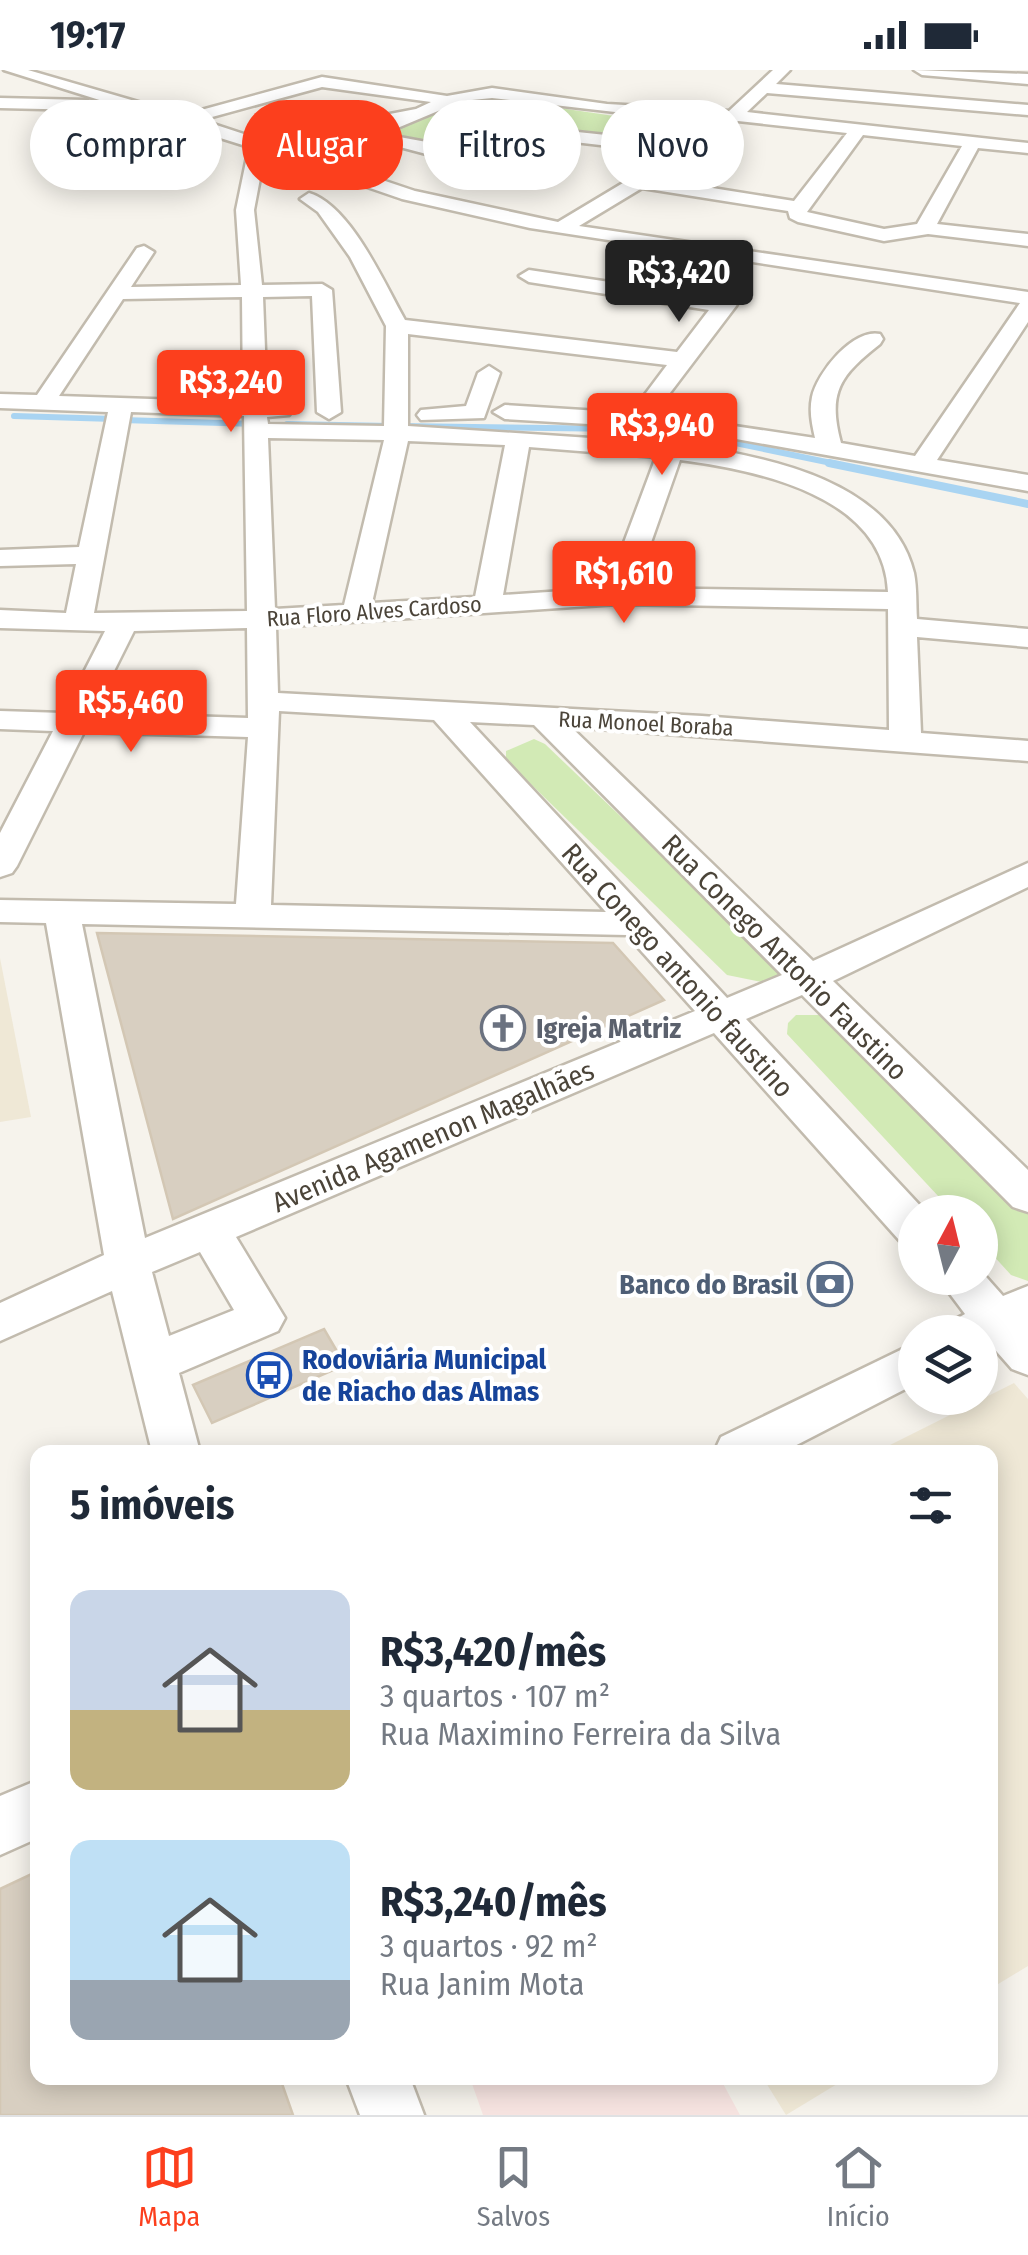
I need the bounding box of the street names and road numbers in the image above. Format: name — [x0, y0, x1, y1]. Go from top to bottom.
street label: Rua Floro Alves Cardoso — [266, 591, 482, 632]
street label: Rua Monoel Boraba — [558, 705, 734, 742]
street label: Rua Conego Antonio Faustino — [655, 828, 914, 1087]
street label: Rua Conego antonio faustino — [555, 837, 800, 1104]
street label: Avenida Agamenon Magalhães — [267, 1054, 599, 1219]

